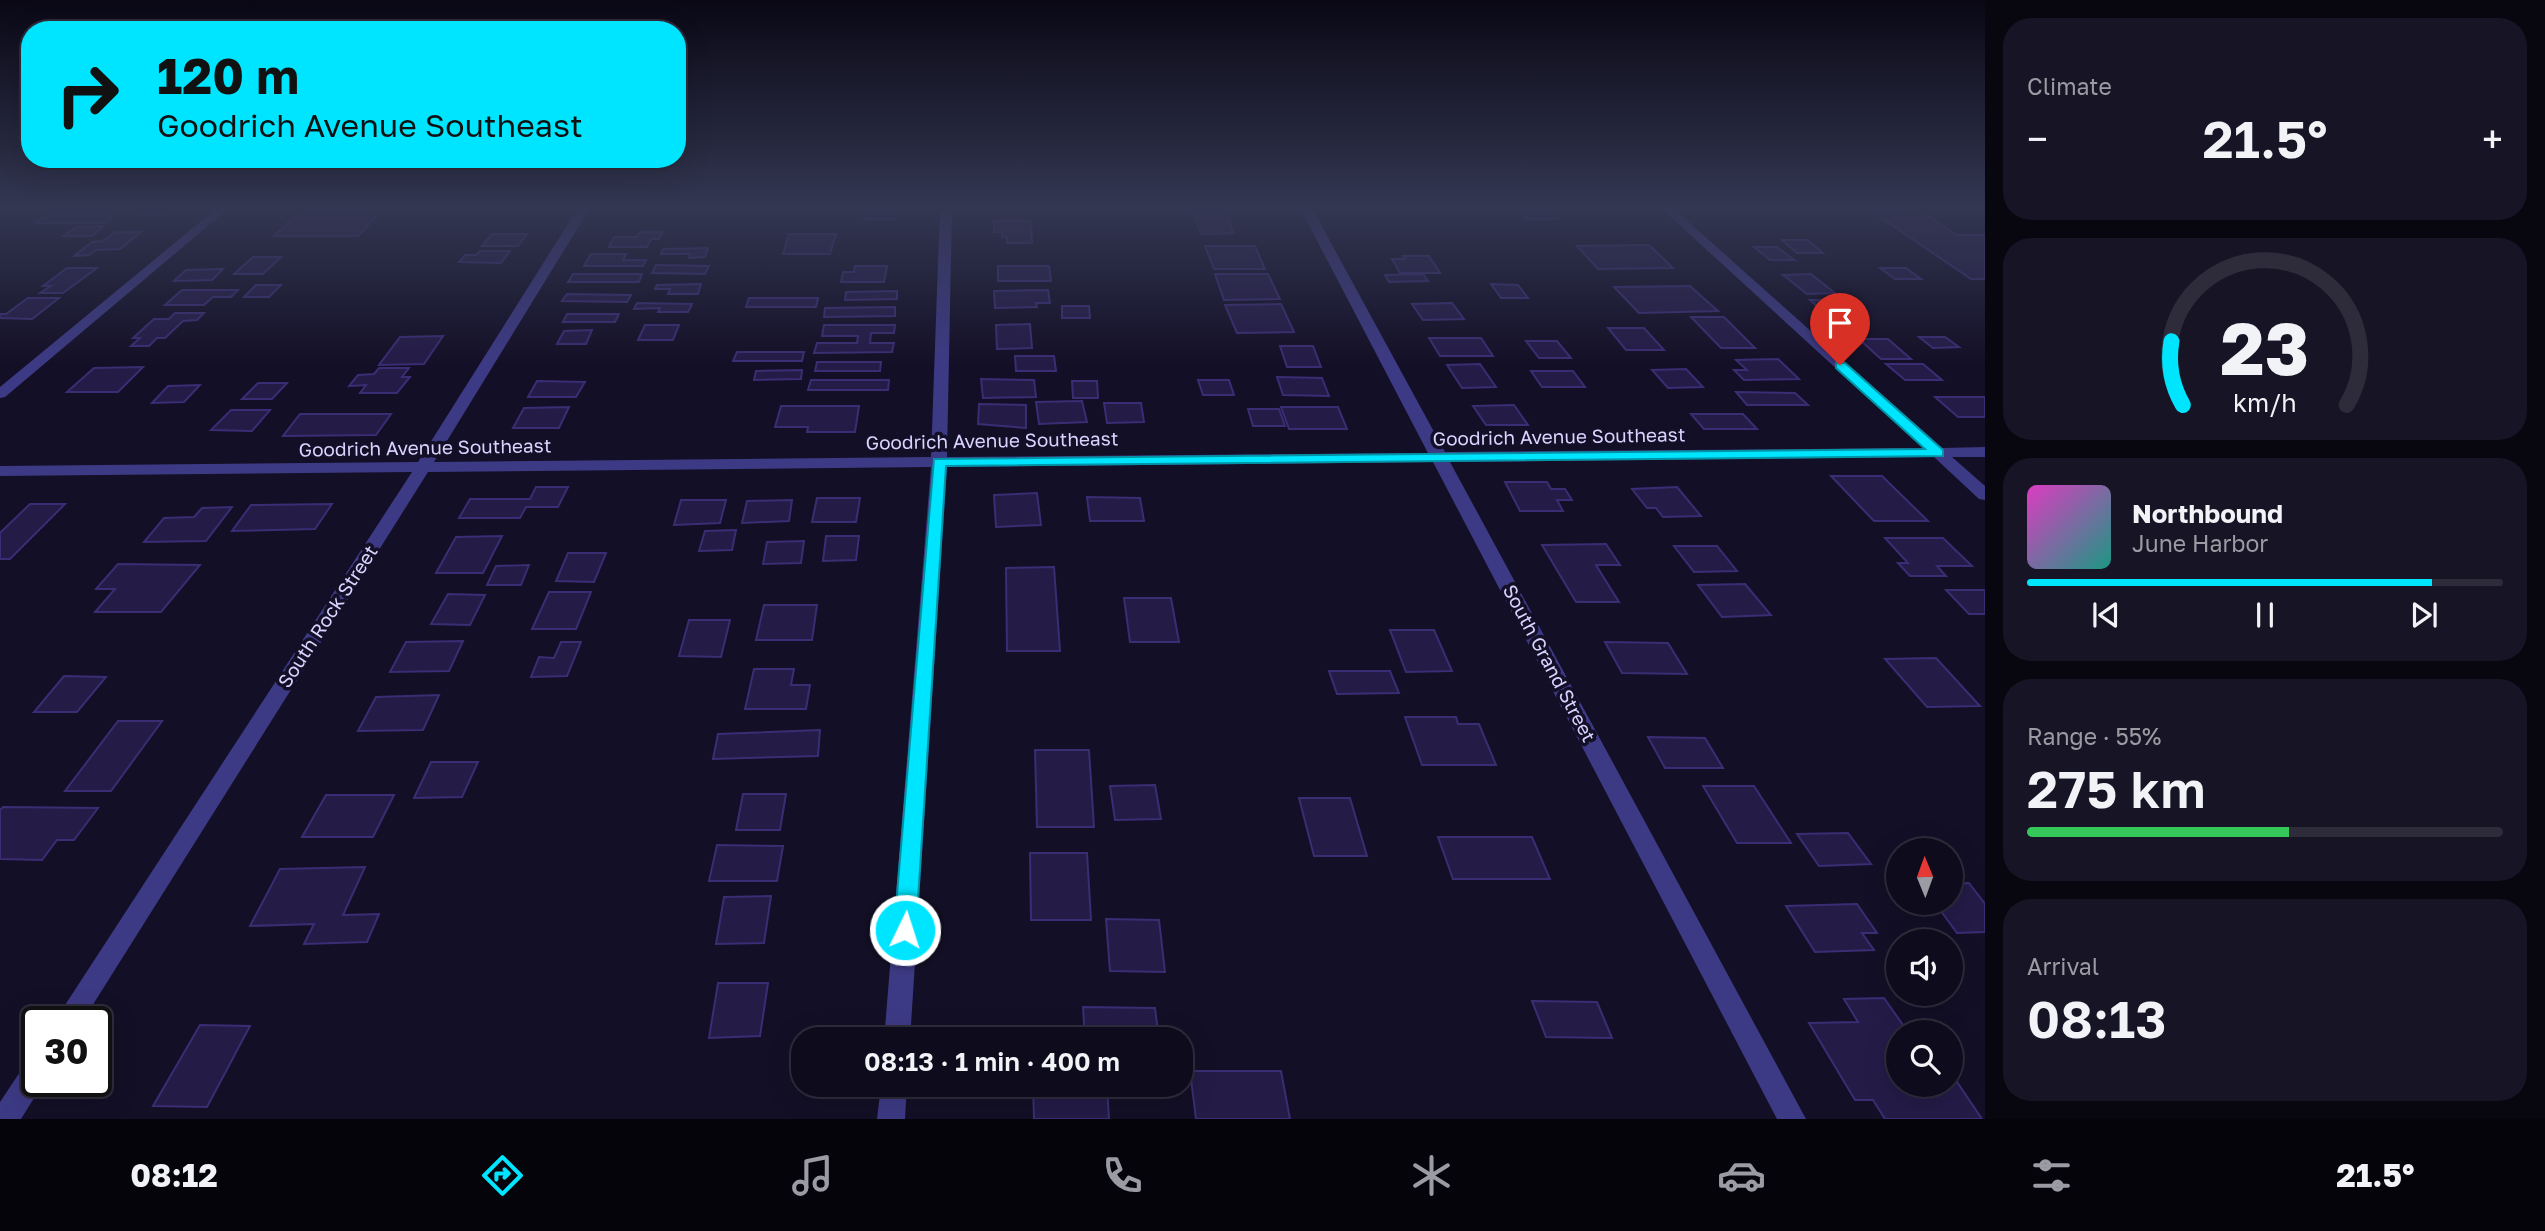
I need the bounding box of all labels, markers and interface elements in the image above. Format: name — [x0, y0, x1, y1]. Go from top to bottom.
text: 120 m — [157, 46, 299, 105]
icon: right — [42, 49, 133, 140]
text: Climate — [2027, 72, 2112, 100]
text: Goodrich Avenue Southeast — [157, 106, 583, 144]
text: 21.5° — [2203, 107, 2327, 169]
text: − — [2027, 116, 2048, 161]
text: + — [2482, 116, 2503, 161]
pin — [1810, 293, 1870, 365]
icon: arrive — [1821, 304, 1859, 342]
text: 23 — [2221, 305, 2309, 392]
text: km/h — [2233, 387, 2297, 418]
street label: Goodrich Avenue Southeast — [1432, 422, 1686, 450]
street label: Goodrich Avenue Southeast — [865, 426, 1119, 454]
street label: Goodrich Avenue Southeast — [298, 433, 552, 461]
text: Northbound — [2132, 498, 2283, 529]
text: June Harbor — [2132, 529, 2268, 557]
street label: South Rock Street — [272, 540, 382, 692]
street label: South Grand Street — [1499, 580, 1601, 746]
icon: previous — [2087, 596, 2125, 634]
icon: pause — [2246, 596, 2284, 634]
icon: next — [2405, 596, 2443, 634]
text: Range · 55% — [2027, 722, 2161, 750]
text: 275 km — [2027, 757, 2206, 819]
north arrow — [1886, 838, 1964, 915]
map controls — [1886, 838, 1963, 1097]
position arrow — [868, 893, 942, 967]
button: sound — [1886, 929, 1963, 1006]
text: Arrival — [2027, 952, 2099, 980]
text: 08:13 — [2027, 987, 2167, 1049]
speed limit sign: 30 — [21, 1006, 112, 1097]
button: search — [1886, 1020, 1963, 1097]
text: 08:13 · 1 min · 400 m — [864, 1046, 1120, 1077]
icon: directions — [478, 1151, 527, 1200]
icon: music — [788, 1151, 837, 1200]
icon: phone — [1098, 1151, 1147, 1200]
icon: climate — [1407, 1151, 1456, 1200]
icon: car — [1717, 1151, 1766, 1200]
icon: filters — [2027, 1151, 2076, 1200]
text: 08:12 — [130, 1156, 218, 1194]
text: 21.5° — [2336, 1156, 2415, 1194]

